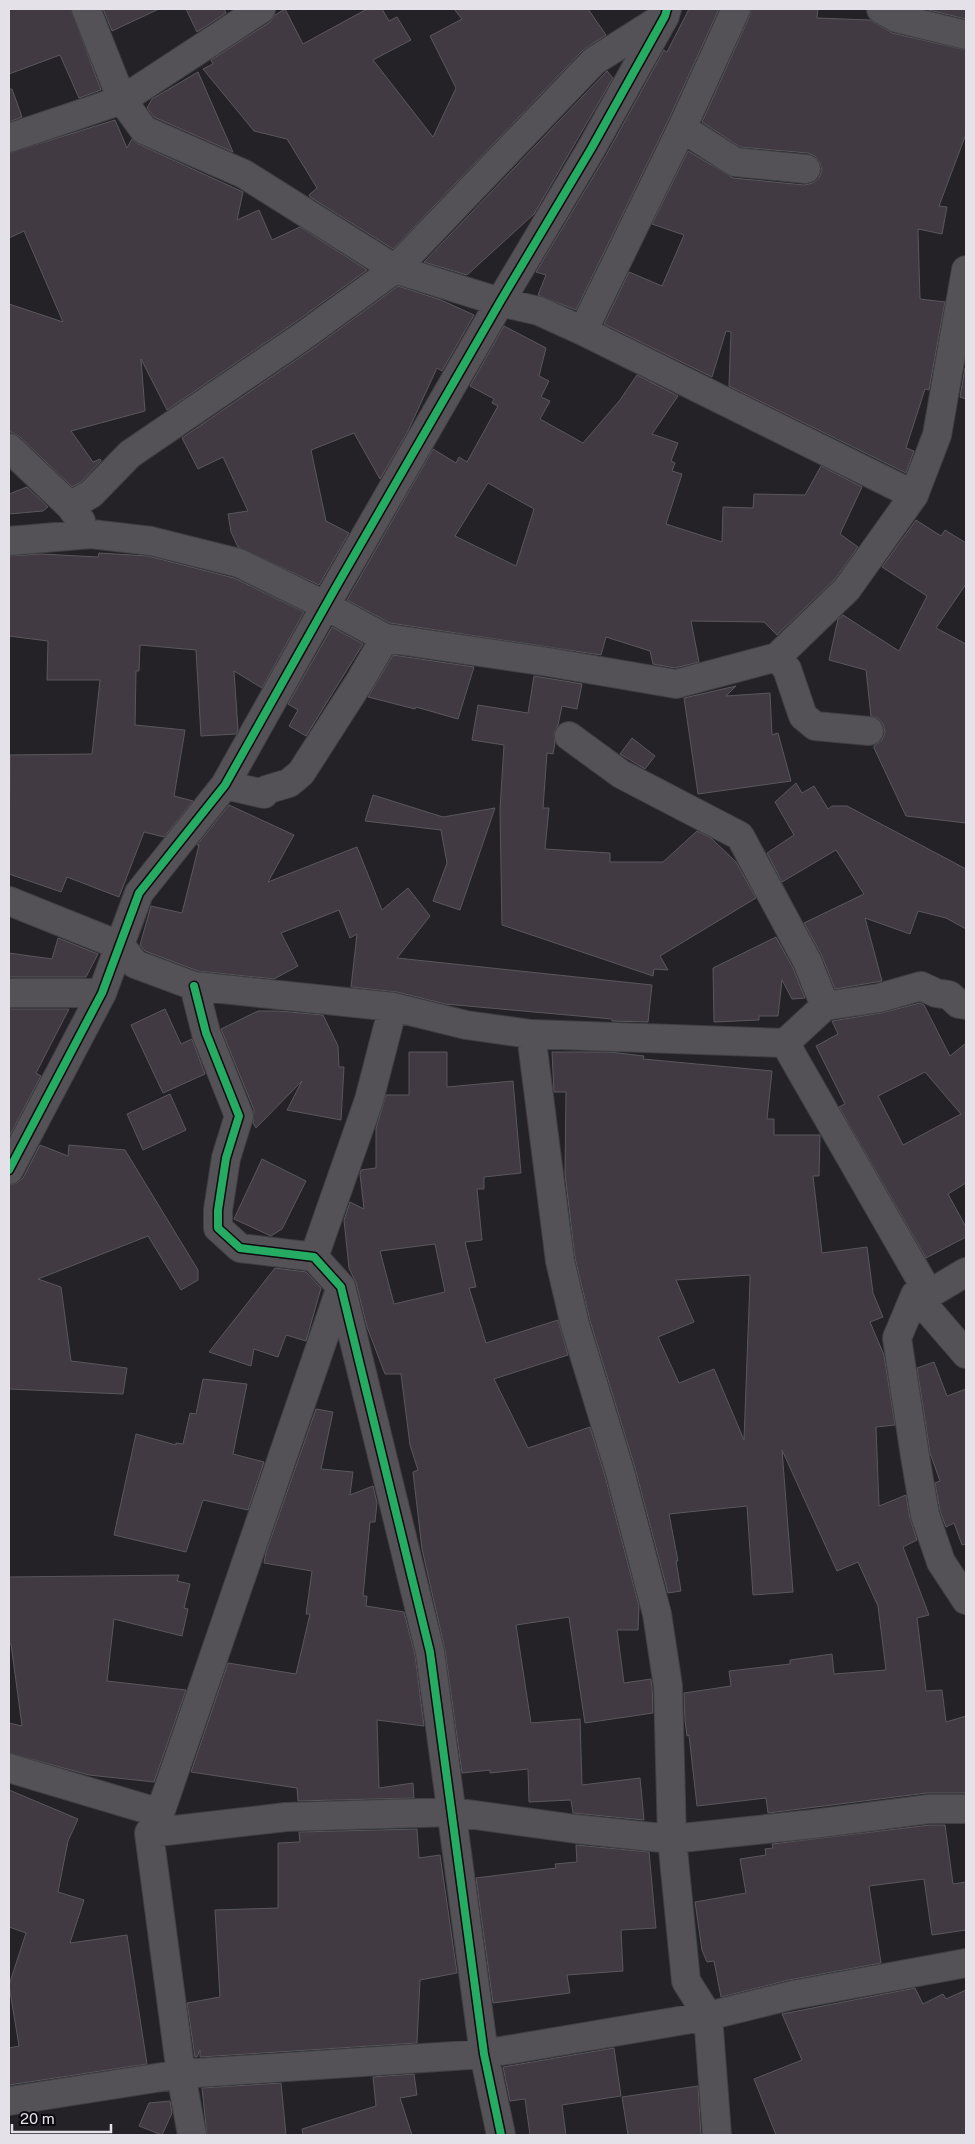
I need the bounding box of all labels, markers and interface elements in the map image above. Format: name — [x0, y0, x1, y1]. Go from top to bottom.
scale bar — [12, 2102, 111, 2134]
text: 20 m — [20, 2110, 55, 2127]

